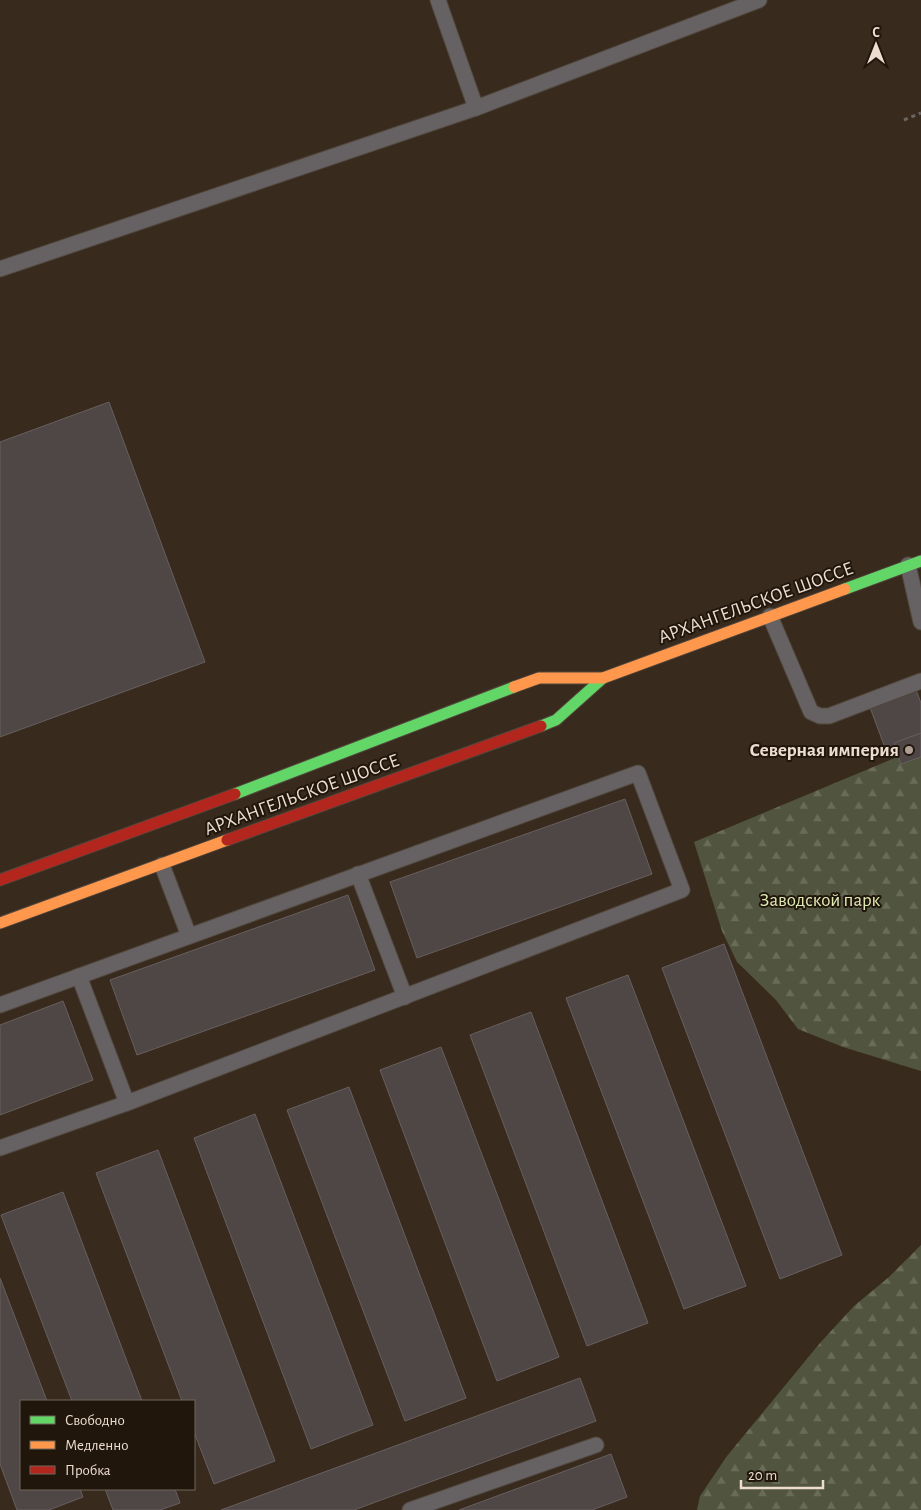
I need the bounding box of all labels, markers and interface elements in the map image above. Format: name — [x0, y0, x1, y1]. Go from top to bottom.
north arrow — [851, 20, 901, 70]
text: С — [872, 26, 880, 40]
street label: АРХАНГЕЛЬСКОЕ ШОССЕ — [656, 559, 856, 647]
place label: Северная империя — [750, 741, 899, 760]
marker: Северная империя — [903, 744, 915, 756]
street label: АРХАНГЕЛЬСКОЕ ШОССЕ — [202, 751, 402, 839]
park label: Заводской парк — [760, 891, 881, 910]
legend — [20, 1400, 195, 1490]
text: Свободно — [65, 1413, 125, 1428]
text: Медленно — [65, 1438, 129, 1453]
scale bar — [741, 1458, 824, 1490]
text: Пробка — [65, 1463, 111, 1478]
text: 20 m — [748, 1468, 777, 1483]

